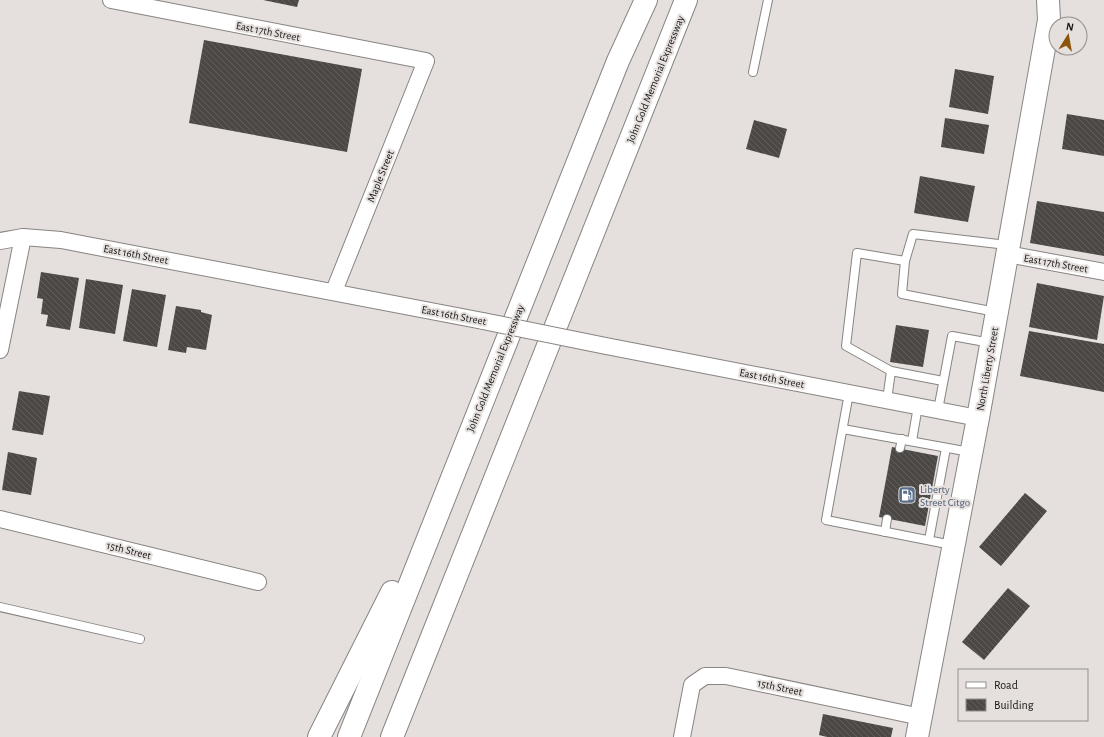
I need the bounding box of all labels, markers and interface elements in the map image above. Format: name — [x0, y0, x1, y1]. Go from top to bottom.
street label: John Gold Memorial Expressway — [625, 14, 686, 144]
north arrow — [1048, 16, 1088, 56]
street label: East 17th Street — [235, 20, 301, 43]
text: N — [1065, 21, 1075, 33]
street label: Maple Street — [365, 148, 396, 204]
street label: East 16th Street — [103, 243, 170, 266]
street label: East 17th Street — [1023, 252, 1089, 275]
street label: John Gold Memorial Expressway — [465, 303, 526, 433]
street label: East 16th Street — [421, 304, 488, 327]
street label: North Liberty Street — [975, 326, 1000, 412]
street label: East 16th Street — [739, 367, 806, 390]
place label: Liberty Street Citgo — [920, 484, 970, 508]
fuel station icon: Liberty Street Citgo — [897, 485, 917, 505]
street label: 15th Street — [106, 540, 153, 561]
legend — [958, 669, 1088, 721]
street label: 15th Street — [757, 677, 804, 698]
text: Road — [994, 679, 1018, 691]
text: Building — [994, 699, 1034, 711]

